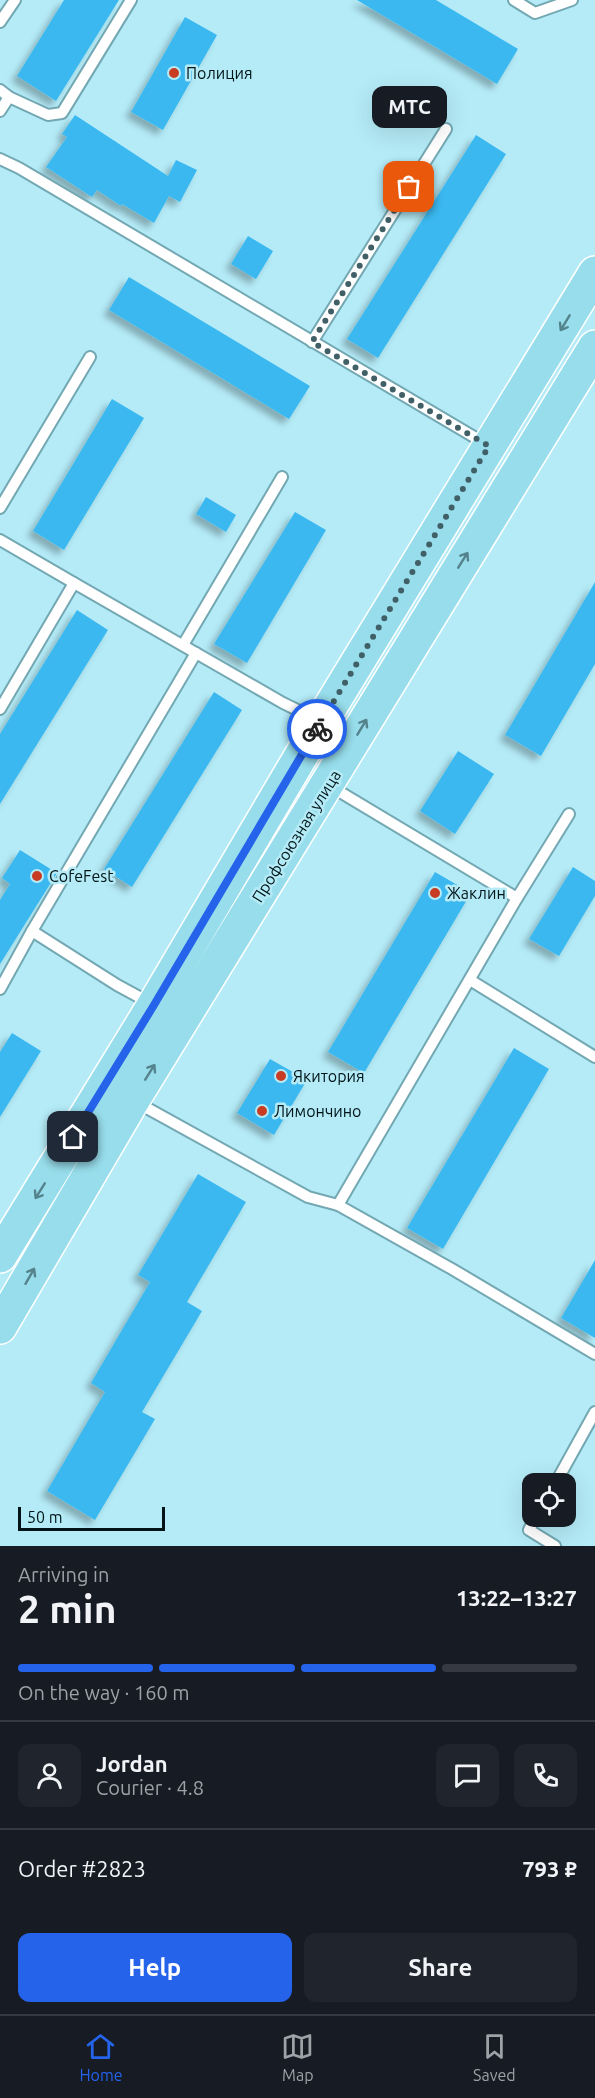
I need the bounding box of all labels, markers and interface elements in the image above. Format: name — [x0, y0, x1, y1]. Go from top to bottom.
place label: Полиция — [186, 64, 253, 82]
marker: Полиция — [167, 66, 181, 80]
callout: МТС — [372, 85, 446, 127]
text: МТС — [388, 95, 431, 118]
pin — [383, 161, 434, 212]
icon: bag — [392, 170, 425, 203]
one-way arrow — [558, 314, 570, 331]
one-way arrow — [458, 552, 470, 569]
courier — [287, 699, 347, 759]
icon: bike — [301, 713, 334, 746]
one-way arrow — [357, 719, 369, 736]
street label: Профсоюзная улица — [248, 767, 344, 905]
place label: CofeFest — [49, 867, 114, 885]
marker: CofeFest — [30, 869, 44, 883]
place label: Жаклин — [447, 884, 506, 902]
marker: Жаклин — [428, 886, 442, 900]
one-way arrow — [145, 1064, 157, 1081]
place label: Якитория — [293, 1067, 365, 1085]
marker: Якитория — [274, 1069, 288, 1083]
place label: Лимончино — [274, 1102, 361, 1120]
marker: Лимончино — [255, 1104, 269, 1118]
pin — [47, 1111, 98, 1162]
icon: home — [56, 1120, 89, 1153]
one-way arrow — [34, 1182, 46, 1199]
one-way arrow — [24, 1268, 36, 1285]
map controls — [522, 1473, 576, 1527]
button: locate — [522, 1473, 576, 1527]
scale bar — [18, 1504, 165, 1532]
text: 50 m — [27, 1508, 63, 1526]
text: Arriving in — [18, 1563, 109, 1586]
text: 13:22–13:27 — [456, 1585, 577, 1610]
text: 2 min — [18, 1587, 117, 1630]
text: On the way · 160 m — [18, 1681, 190, 1704]
button: person — [18, 1744, 81, 1807]
button: chat — [436, 1744, 499, 1807]
button: phone — [514, 1744, 577, 1807]
text: Jordan — [96, 1751, 168, 1776]
text: Courier · 4.8 — [96, 1776, 204, 1799]
text: Order #2823 — [18, 1856, 146, 1881]
text: 793 ₽ — [522, 1856, 577, 1881]
button: Help — [18, 1933, 292, 2002]
button: Share — [304, 1933, 577, 2002]
tab: Home — [79, 2030, 123, 2084]
tab: Map — [281, 2030, 314, 2084]
tab: Saved — [473, 2030, 516, 2084]

